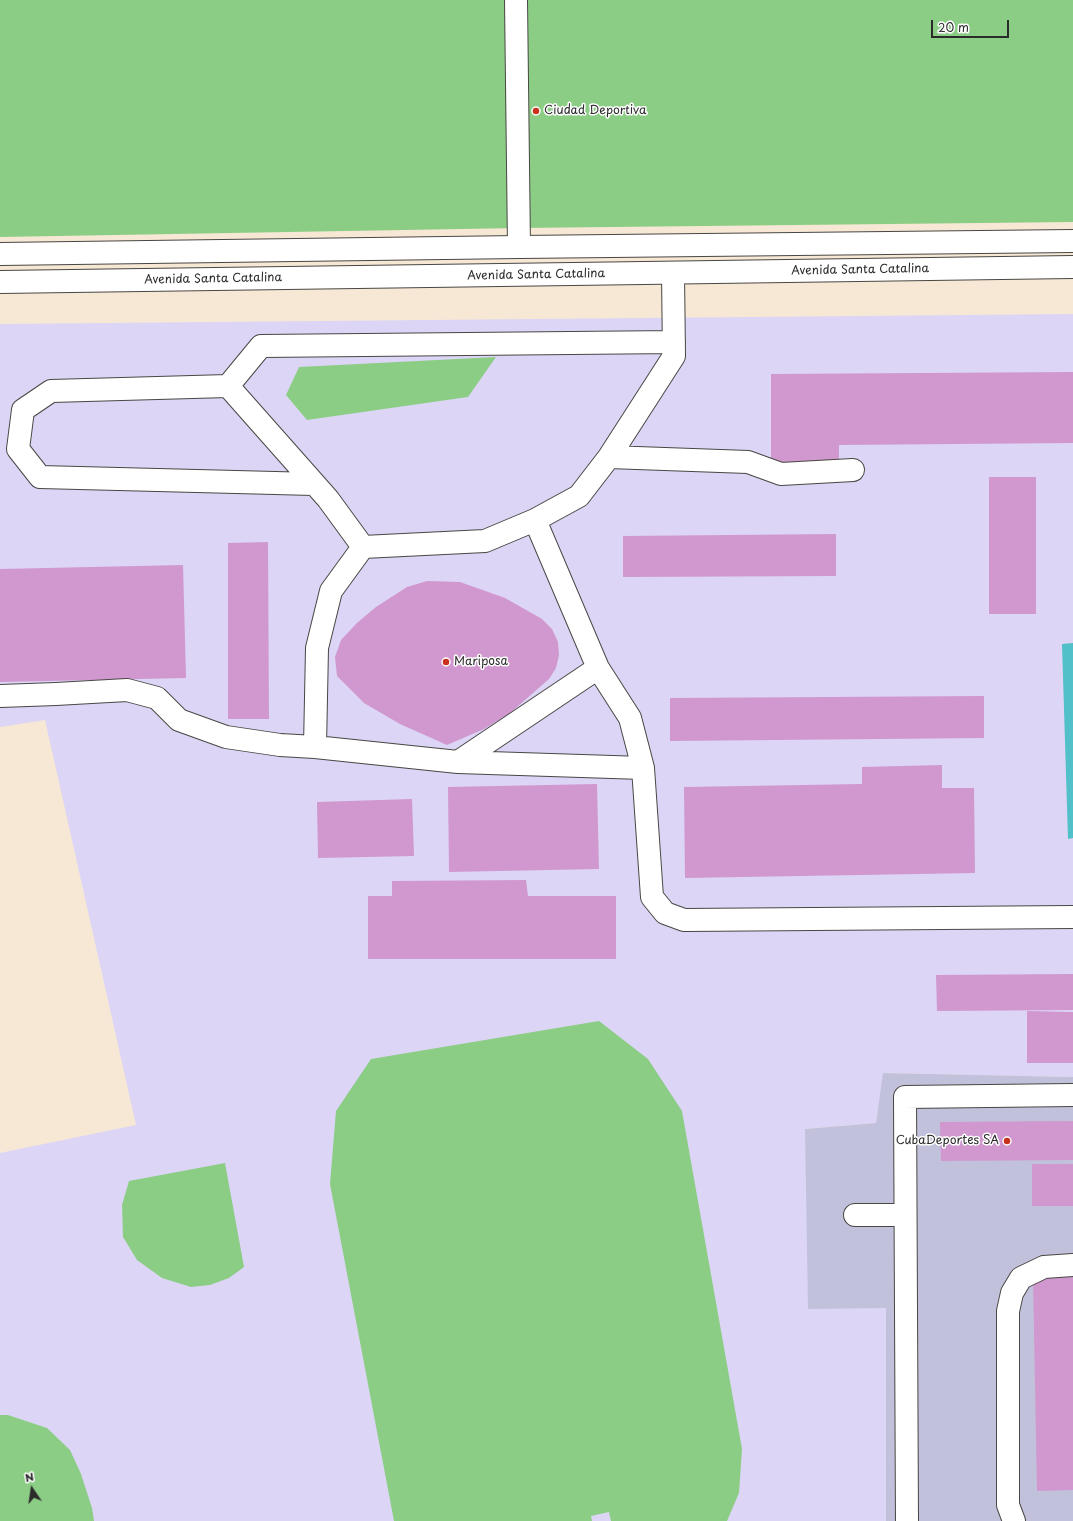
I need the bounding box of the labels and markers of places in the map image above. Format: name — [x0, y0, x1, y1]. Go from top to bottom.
place label: Ciudad Deportiva — [544, 104, 647, 118]
marker: Ciudad Deportiva — [531, 106, 541, 116]
place label: Mariposa — [454, 655, 508, 669]
marker: Mariposa — [441, 657, 451, 667]
place label: CubaDeportes SA — [896, 1134, 999, 1148]
marker: CubaDeportes SA — [1002, 1136, 1012, 1146]

